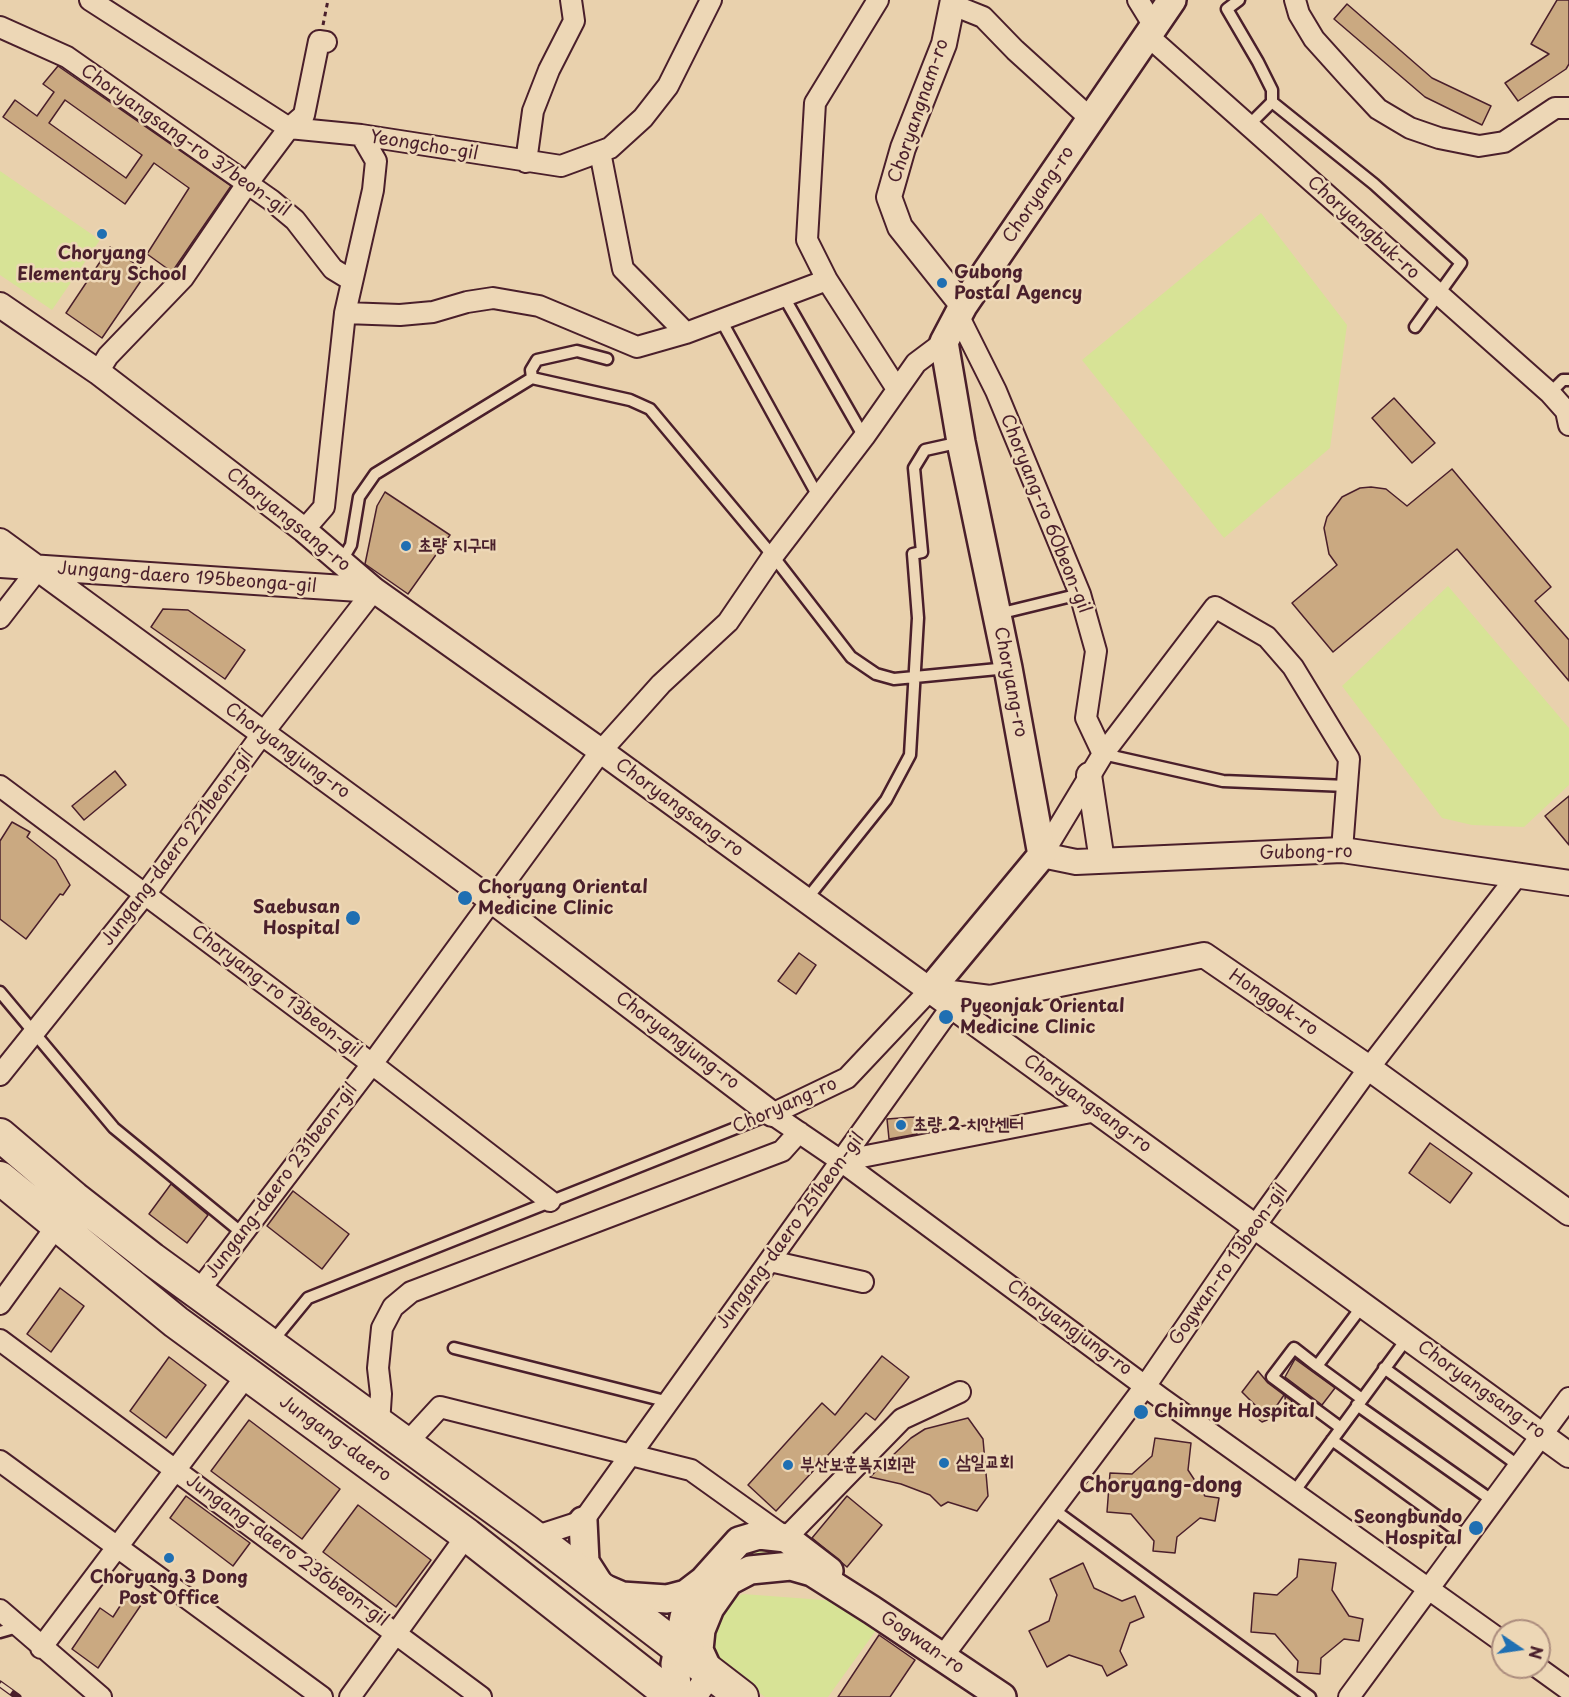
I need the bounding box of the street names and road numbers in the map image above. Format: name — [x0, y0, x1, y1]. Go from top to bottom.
street label: Choryangnam-ro — [884, 36, 954, 186]
street label: Choryangsang-ro 37beon-gil — [76, 60, 294, 222]
street label: Yeongcho-gil — [368, 127, 480, 165]
street label: Choryang-ro — [999, 142, 1079, 248]
street label: Choryangbuk-ro — [1302, 172, 1424, 284]
street label: Choryang-ro 60beon-gil — [995, 411, 1095, 617]
street label: Choryangsang-ro — [222, 463, 354, 577]
street label: Jungang-daero 195beonga-gil — [56, 558, 318, 598]
street label: Choryang-ro — [989, 625, 1031, 739]
street label: Choryangjung-ro — [220, 698, 354, 804]
street label: Jungang-daero 221beon-gil — [97, 746, 259, 950]
street label: Choryangsang-ro — [611, 754, 747, 862]
street label: Gubong-ro — [1259, 841, 1353, 865]
street label: Choryang-ro 13beon-gil — [187, 921, 365, 1063]
street label: Honggok-ro — [1224, 965, 1322, 1041]
street label: Choryangjung-ro — [611, 987, 743, 1095]
street label: Choryangsang-ro — [1019, 1050, 1155, 1158]
street label: Choryang-ro — [729, 1073, 841, 1139]
street label: Jungang-daero 231beon-gil — [201, 1079, 363, 1283]
street label: Jungang-daero 251beon-gil — [712, 1128, 870, 1334]
street label: Gogwan-ro 13beon-gil — [1165, 1180, 1293, 1350]
street label: Choryangjung-ro — [1002, 1275, 1136, 1381]
street label: Choryangsang-ro — [1413, 1336, 1549, 1444]
street label: Jungang-daero — [275, 1391, 395, 1487]
street label: Jungang-daero 236beon-gil — [182, 1470, 392, 1632]
street label: Gogwan-ro — [876, 1607, 968, 1679]

